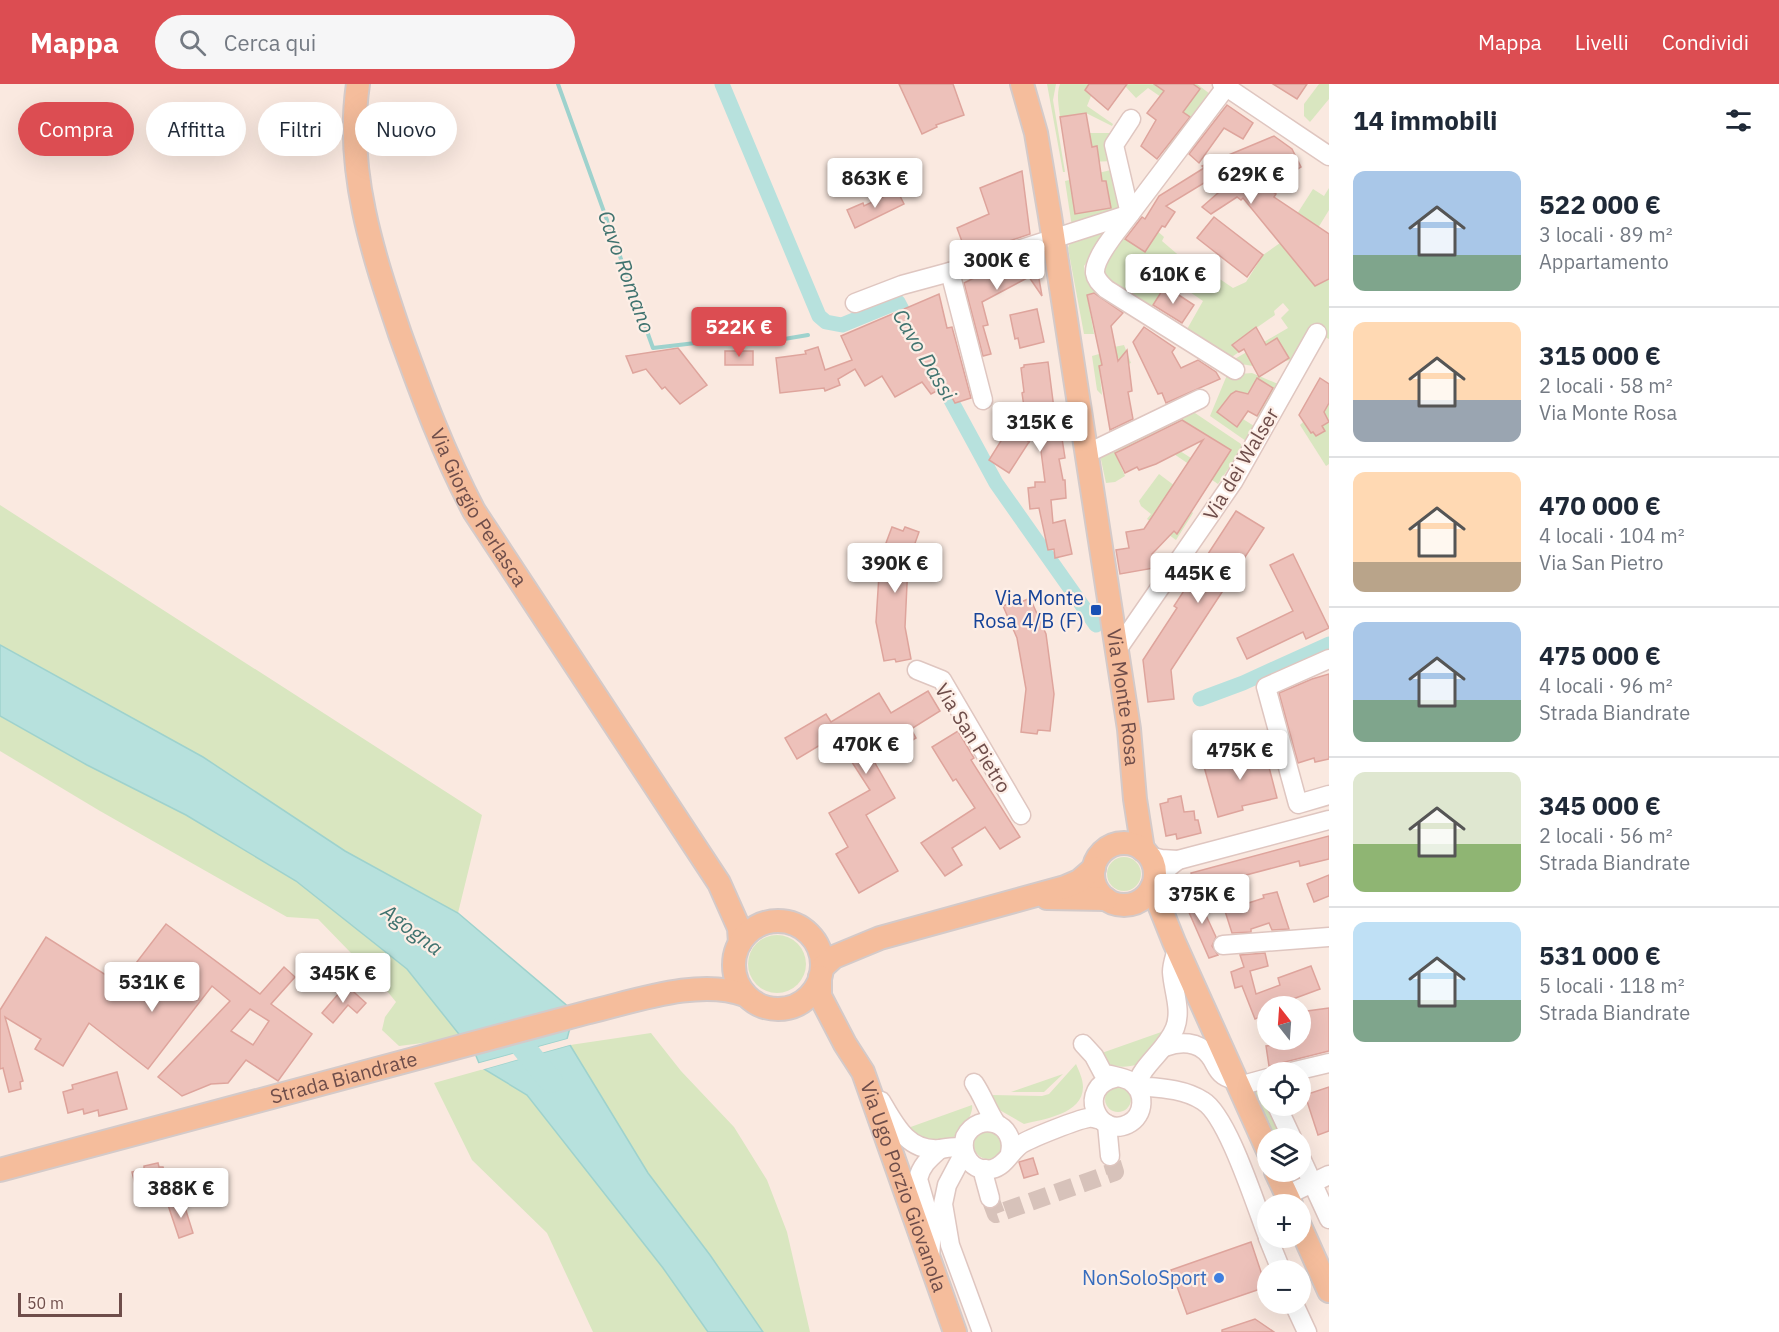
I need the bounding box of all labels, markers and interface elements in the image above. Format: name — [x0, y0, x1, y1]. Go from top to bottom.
search box — [155, 15, 575, 69]
text: Mappa — [30, 24, 119, 61]
icon: search — [176, 26, 209, 59]
text: Cerca qui — [224, 28, 316, 57]
text: Mappa — [1478, 28, 1542, 56]
text: Livelli — [1575, 28, 1629, 56]
text: Condividi — [1662, 28, 1749, 56]
chip: Compra — [18, 102, 134, 156]
chip: Affitta — [146, 102, 246, 156]
chip: Filtri — [258, 102, 343, 156]
chip: Nuovo — [355, 102, 457, 156]
text: 14 immobili — [1353, 103, 1497, 137]
icon: filters — [1722, 104, 1755, 137]
pin: 629K € — [1202, 154, 1300, 205]
pin: 863K € — [826, 158, 924, 209]
text: 629K € — [1217, 160, 1285, 187]
text: 863K € — [841, 164, 909, 191]
text: 522 000 € — [1539, 187, 1661, 221]
icon: home — [1401, 195, 1473, 267]
water label: Cavo Romano — [592, 206, 662, 337]
text: 3 locali · 89 m² — [1539, 221, 1673, 248]
pin: 300K € — [948, 240, 1046, 291]
text: 300K € — [963, 246, 1031, 273]
text: Appartamento — [1539, 248, 1669, 275]
pin: 610K € — [1124, 254, 1222, 305]
text: 610K € — [1139, 260, 1207, 287]
water label: Cavo Dassi — [887, 304, 963, 406]
pin: 522K € — [690, 307, 788, 358]
text: 522K € — [705, 313, 773, 340]
text: 315 000 € — [1539, 338, 1661, 372]
icon: home — [1401, 346, 1473, 418]
text: 2 locali · 58 m² — [1539, 372, 1673, 399]
text: Via Monte Rosa — [1539, 399, 1677, 426]
pin: 315K € — [991, 402, 1089, 453]
street label: Via dei Walser — [1196, 402, 1285, 525]
text: 315K € — [1006, 408, 1074, 435]
street label: Via Giorgio Perlasca — [424, 424, 534, 592]
text: 470 000 € — [1539, 488, 1661, 522]
icon: home — [1401, 496, 1473, 568]
text: 4 locali · 104 m² — [1539, 522, 1685, 549]
pin: 390K € — [846, 543, 944, 594]
text: 390K € — [861, 549, 929, 576]
text: Via San Pietro — [1539, 549, 1664, 576]
pin: 445K € — [1149, 553, 1247, 604]
text: 445K € — [1164, 559, 1232, 586]
place label: Via Monte Rosa 4/B (F) — [973, 584, 1084, 634]
marker: Via Monte Rosa 4/B (F) — [1089, 603, 1103, 617]
street label: Via Monte Rosa — [1101, 627, 1146, 767]
text: 475 000 € — [1539, 638, 1661, 672]
icon: home — [1401, 646, 1473, 718]
text: 4 locali · 96 m² — [1539, 672, 1673, 699]
street label: Via San Pietro — [929, 678, 1018, 798]
text: Strada Biandrate — [1539, 699, 1690, 726]
pin: 470K € — [817, 724, 915, 775]
text: 470K € — [832, 730, 900, 757]
pin: 475K € — [1191, 730, 1289, 781]
text: 475K € — [1206, 736, 1274, 763]
text: 345 000 € — [1539, 788, 1661, 822]
icon: home — [1401, 796, 1473, 868]
text: 2 locali · 56 m² — [1539, 822, 1673, 849]
text: Strada Biandrate — [1539, 849, 1690, 876]
pin: 375K € — [1153, 874, 1251, 925]
text: 375K € — [1168, 880, 1236, 907]
water label: Agogna — [375, 896, 449, 961]
text: 531 000 € — [1539, 938, 1661, 972]
icon: home — [1401, 946, 1473, 1018]
pin: 345K € — [294, 953, 392, 1004]
text: 345K € — [309, 959, 377, 986]
pin: 531K € — [103, 962, 201, 1013]
text: 531K € — [118, 968, 186, 995]
text: 5 locali · 118 m² — [1539, 972, 1685, 999]
north arrow — [1257, 996, 1311, 1050]
map controls — [1257, 996, 1311, 1314]
text: Strada Biandrate — [1539, 999, 1690, 1026]
street label: Strada Biandrate — [267, 1045, 420, 1110]
button: locate — [1257, 1062, 1311, 1116]
street label: Via Ugo Porzio Giovanola — [854, 1077, 954, 1296]
button: layers — [1257, 1128, 1311, 1182]
pin: 388K € — [132, 1168, 230, 1219]
text: 388K € — [147, 1174, 215, 1201]
button: + — [1257, 1194, 1311, 1248]
button: − — [1257, 1260, 1311, 1314]
place label: NonSoloSport — [1082, 1264, 1207, 1291]
marker: NonSoloSport — [1212, 1271, 1226, 1285]
scale bar — [18, 1290, 122, 1318]
text: 50 m — [27, 1293, 64, 1313]

